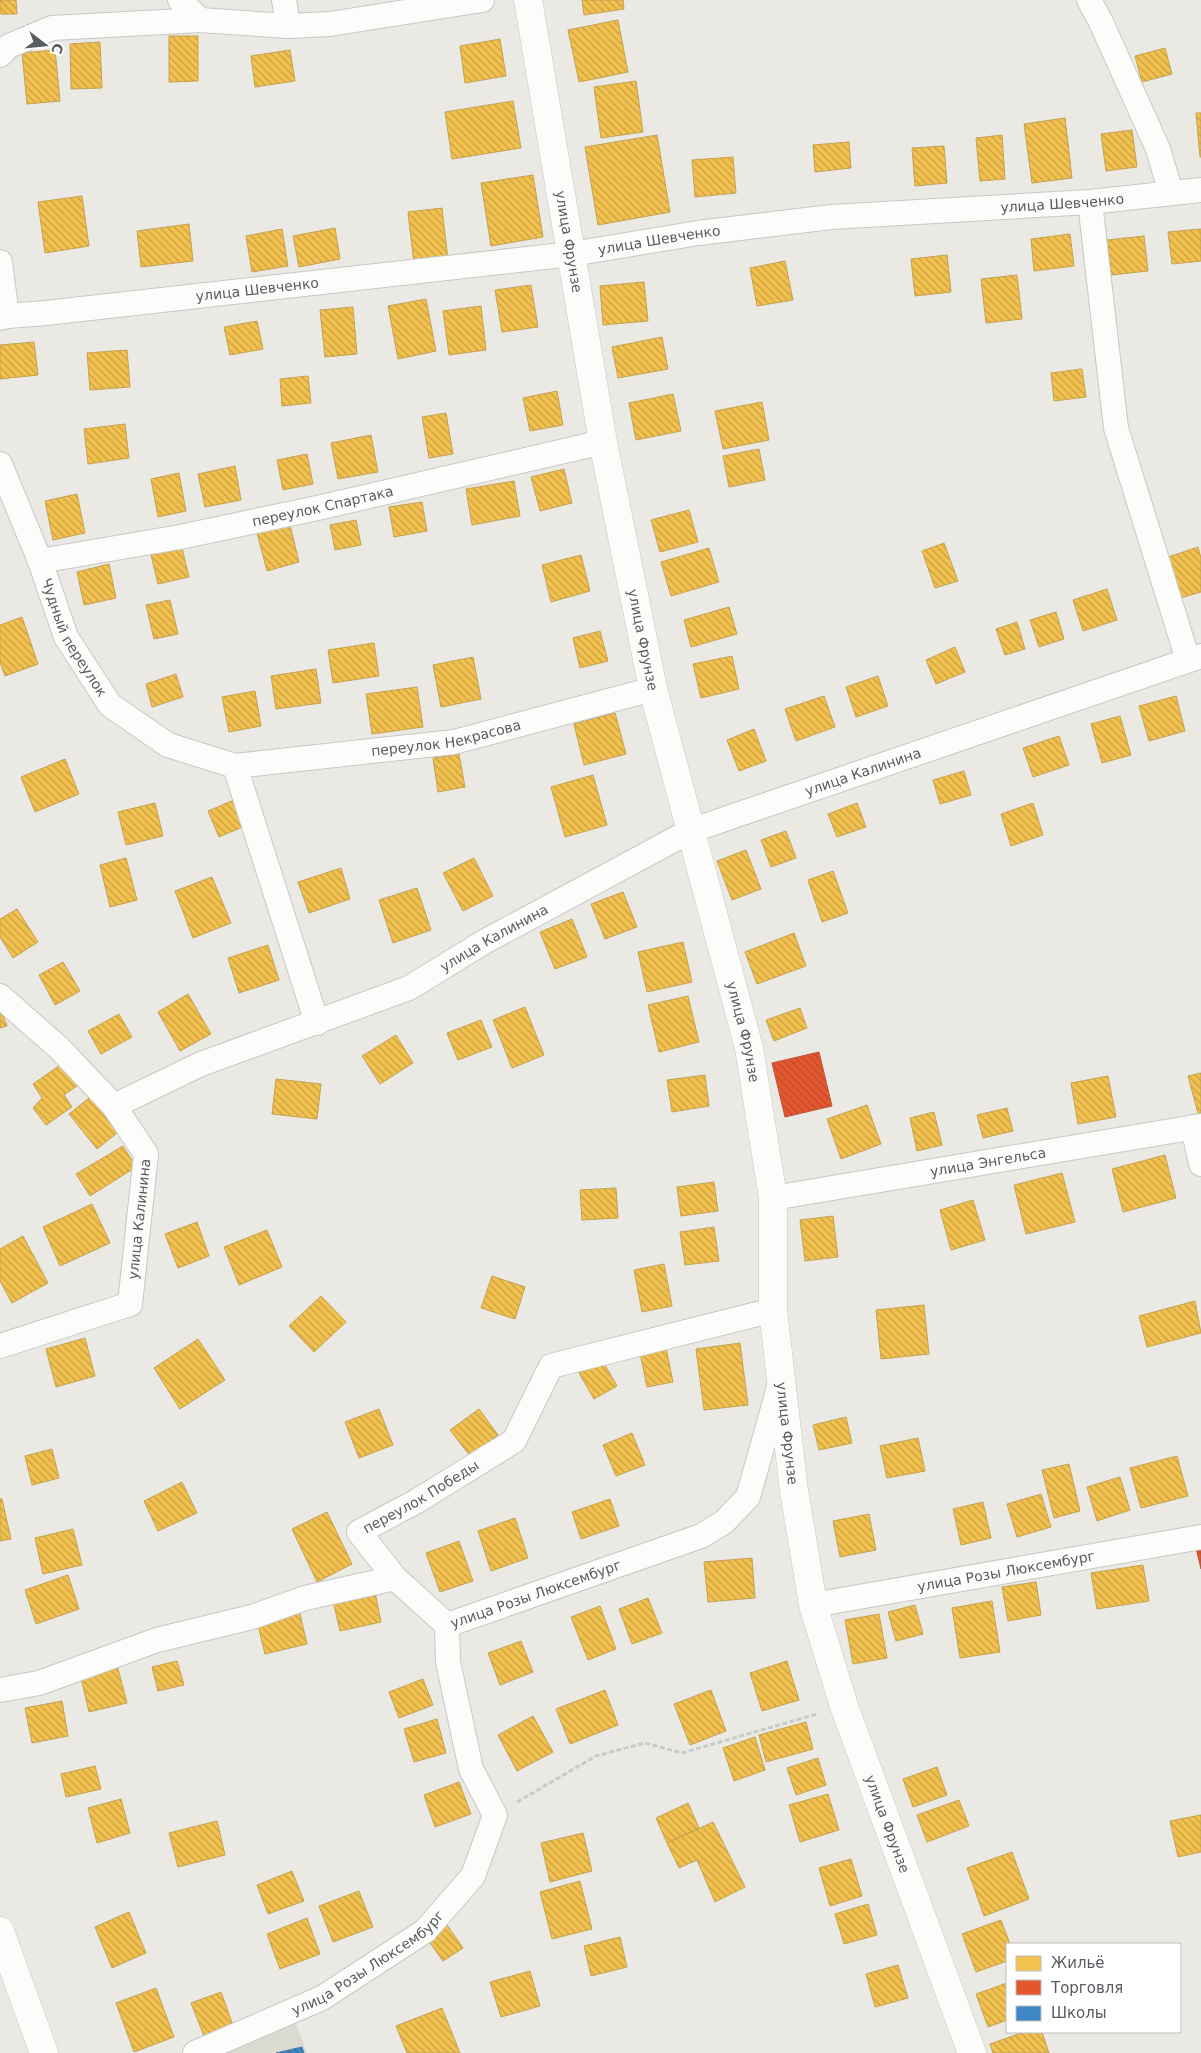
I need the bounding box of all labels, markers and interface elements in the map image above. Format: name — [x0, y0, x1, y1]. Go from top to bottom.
north arrow — [20, 20, 70, 70]
text: С — [48, 41, 67, 56]
street label: улица Фрунзе — [552, 189, 586, 294]
street label: улица Шевченко — [1000, 190, 1125, 215]
street label: улица Шевченко — [597, 222, 721, 258]
street label: улица Шевченко — [195, 274, 320, 304]
street label: переулок Спартака — [251, 483, 395, 530]
street label: Чудный переулок — [38, 576, 110, 699]
street label: улица Фрунзе — [625, 587, 661, 692]
street label: переулок Некрасова — [370, 717, 523, 759]
street label: улица Калинина — [803, 745, 923, 799]
street label: улица Калинина — [437, 901, 551, 975]
street label: улица Фрунзе — [724, 980, 762, 1084]
street label: улица Энгельса — [929, 1144, 1047, 1179]
street label: улица Калинина — [125, 1158, 153, 1280]
street label: улица Фрунзе — [773, 1381, 801, 1486]
street label: переулок Победы — [360, 1457, 482, 1536]
street label: улица Розы Люксембург — [916, 1548, 1096, 1595]
street label: улица Розы Люксембург — [448, 1557, 623, 1631]
street label: улица Фрунзе — [862, 1773, 913, 1875]
street label: улица Розы Люксембург — [289, 1907, 447, 2018]
legend — [1006, 1943, 1181, 2033]
text: Жильё — [1051, 1954, 1105, 1972]
text: Торговля — [1050, 1979, 1123, 1997]
text: Школы — [1051, 2004, 1107, 2022]

